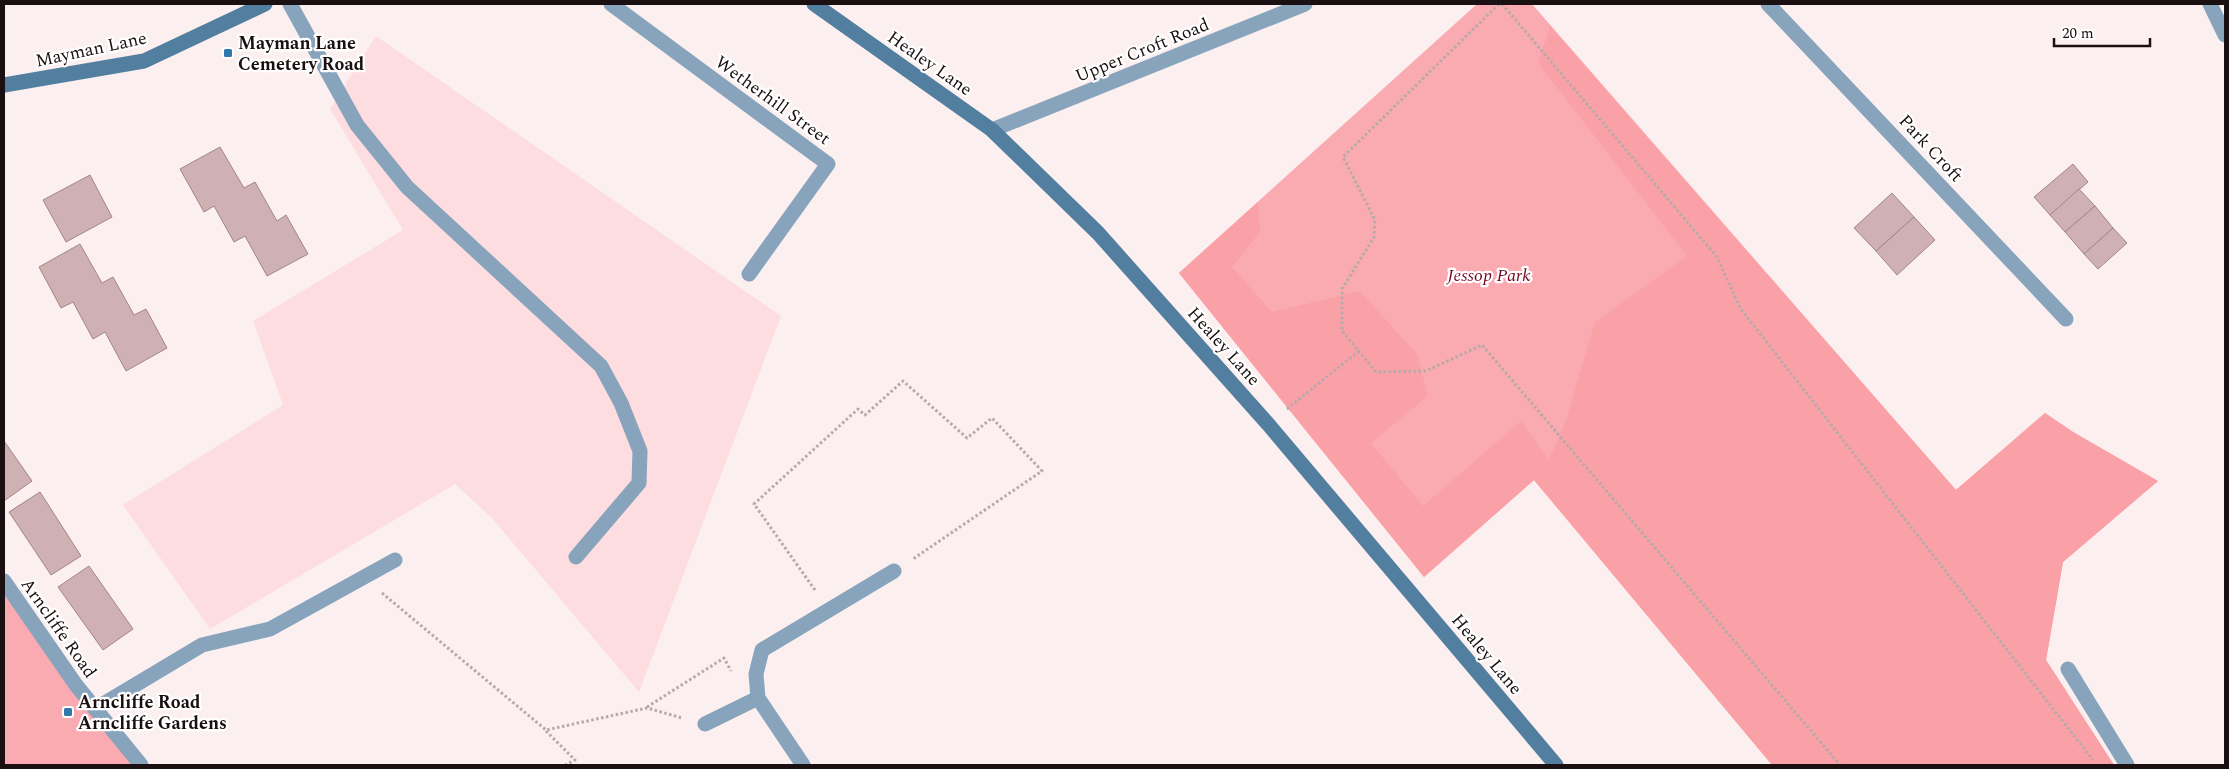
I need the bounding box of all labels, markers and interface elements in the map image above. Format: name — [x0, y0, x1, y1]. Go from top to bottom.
street label: Upper Croft Road — [1071, 11, 1213, 90]
scale bar — [2054, 15, 2150, 47]
text: 20 m — [2062, 22, 2094, 45]
street label: Healey Lane — [882, 24, 978, 103]
street label: Mayman Lane — [33, 25, 149, 74]
place label: Mayman Lane Cemetery Road — [238, 30, 365, 78]
marker: Mayman Lane Cemetery Road — [222, 47, 234, 59]
street label: Wetherhill Street — [709, 49, 836, 152]
street label: Park Croft — [1892, 108, 1969, 188]
park label: Jessop Park — [1445, 262, 1531, 289]
street label: Healey Lane — [1181, 301, 1267, 392]
street label: Arncliffe Road — [14, 573, 103, 684]
street label: Healey Lane — [1445, 608, 1529, 701]
place label: Arncliffe Road Arncliffe Gardens — [78, 689, 227, 737]
marker: Arncliffe Road Arncliffe Gardens — [62, 706, 74, 718]

